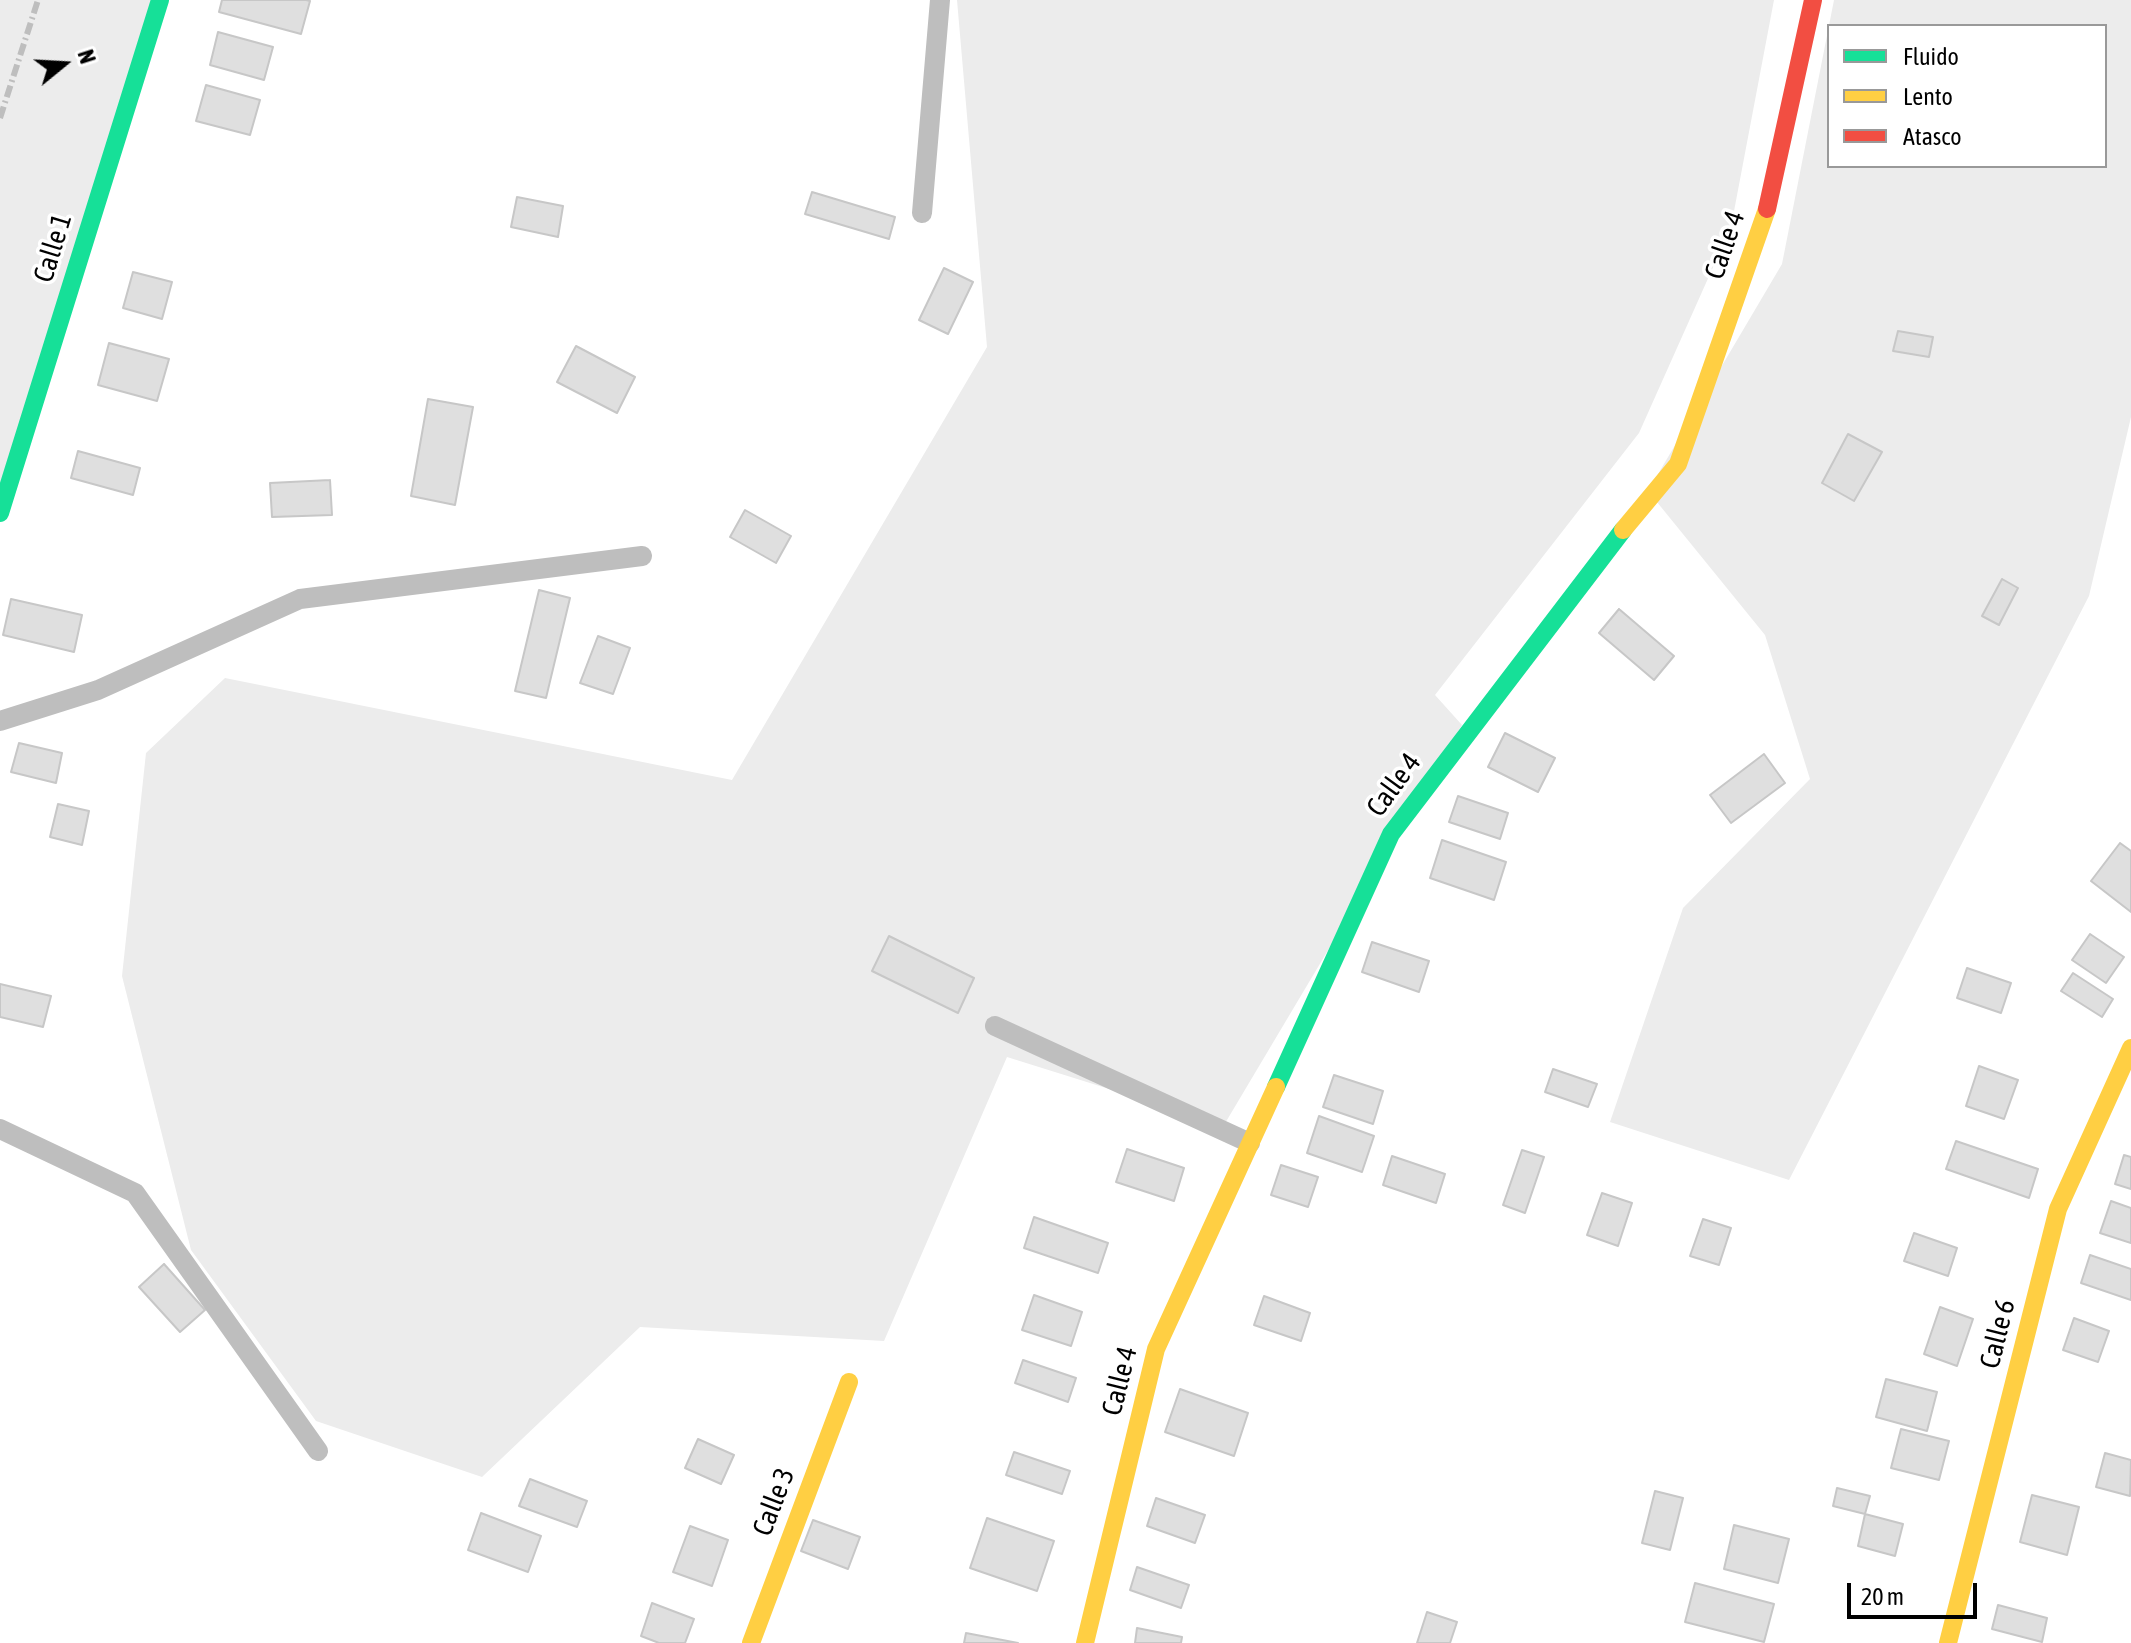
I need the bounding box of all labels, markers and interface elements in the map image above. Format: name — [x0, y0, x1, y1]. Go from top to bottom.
north arrow — [24, 24, 104, 104]
legend — [1827, 24, 2107, 168]
text: Fluido — [1903, 43, 1959, 70]
text: N — [72, 46, 101, 67]
text: Lento — [1903, 83, 1953, 110]
text: Atasco — [1903, 123, 1961, 150]
street label: Calle 4 — [1698, 206, 1752, 284]
street label: Calle 1 — [27, 210, 79, 286]
street label: Calle 4 — [1360, 747, 1428, 823]
street label: Calle 6 — [1973, 1296, 2023, 1372]
street label: Calle 4 — [1095, 1343, 1145, 1419]
street label: Calle 3 — [746, 1463, 802, 1541]
scale bar — [1851, 1567, 1981, 1617]
text: 20 m — [1861, 1583, 1904, 1610]

